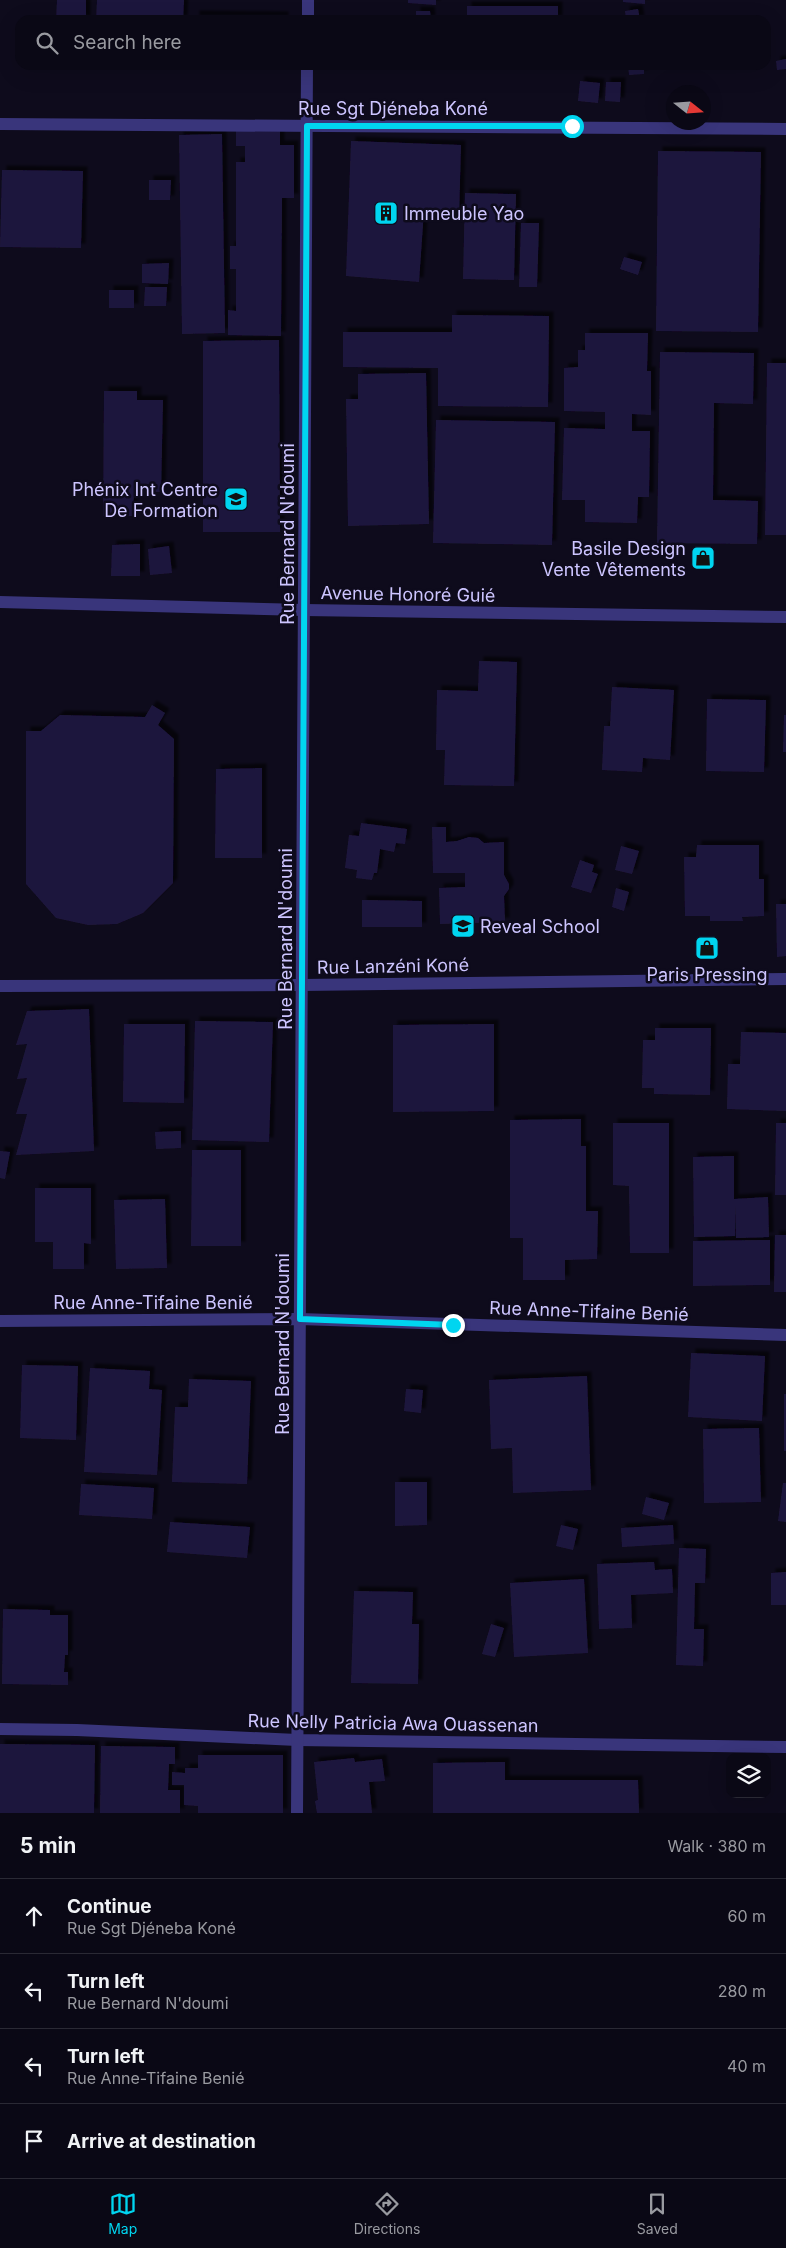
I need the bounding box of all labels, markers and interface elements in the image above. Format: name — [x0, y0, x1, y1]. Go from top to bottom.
search box — [15, 15, 771, 70]
icon: search — [33, 29, 61, 57]
text: Search here — [73, 31, 182, 54]
north arrow — [666, 85, 711, 130]
street label: Rue Sgt Djéneba Koné — [298, 98, 488, 119]
route start — [561, 115, 584, 138]
building icon: Immeuble Yao — [373, 200, 399, 226]
place label: Immeuble Yao — [404, 203, 524, 224]
street label: Rue Bernard N'doumi — [277, 443, 298, 625]
place label: Phénix Int Centre De Formation — [72, 479, 218, 521]
school or university icon: Phénix Int Centre De Formation — [223, 486, 249, 512]
place label: Basile Design Vente Vêtements — [542, 538, 686, 580]
shop icon: Basile Design Vente Vêtements — [690, 545, 716, 571]
street label: Avenue Honoré Guié — [320, 582, 496, 606]
street label: Rue Bernard N'doumi — [275, 848, 296, 1030]
school or university icon: Reveal School — [450, 913, 476, 939]
place label: Reveal School — [480, 916, 600, 937]
shop icon: Paris Pressing — [694, 935, 720, 961]
street label: Rue Lanzéni Koné — [317, 954, 469, 978]
place label: Paris Pressing — [646, 964, 768, 985]
street label: Rue Bernard N'doumi — [272, 1253, 293, 1435]
street label: Rue Anne-Tifaine Benié — [53, 1292, 253, 1313]
street label: Rue Anne-Tifaine Benié — [489, 1297, 689, 1325]
route end — [442, 1314, 465, 1337]
street label: Rue Nelly Patricia Awa Ouassenan — [247, 1710, 539, 1736]
map controls — [726, 1753, 771, 1798]
button: layers — [726, 1753, 771, 1798]
text: 5 min — [20, 1833, 76, 1858]
text: Walk · 380 m — [667, 1836, 766, 1856]
text: Continue — [67, 1895, 152, 1918]
icon: ahead — [20, 1902, 48, 1930]
text: 60 m — [727, 1906, 766, 1926]
text: Rue Sgt Djéneba Koné — [67, 1918, 236, 1938]
text: Turn left — [67, 1970, 145, 1993]
icon: left — [20, 1977, 48, 2005]
text: 280 m — [718, 1981, 766, 2001]
text: Rue Bernard N'doumi — [67, 1993, 229, 2013]
text: Turn left — [67, 2045, 145, 2068]
icon: left — [20, 2052, 48, 2080]
text: 40 m — [727, 2056, 766, 2076]
text: Rue Anne-Tifaine Benié — [67, 2068, 245, 2088]
icon: arrive — [20, 2127, 48, 2155]
text: Arrive at destination — [67, 2130, 256, 2153]
tab: Map — [108, 2190, 137, 2237]
tab: Directions — [354, 2190, 420, 2237]
tab: Saved — [637, 2190, 678, 2237]

